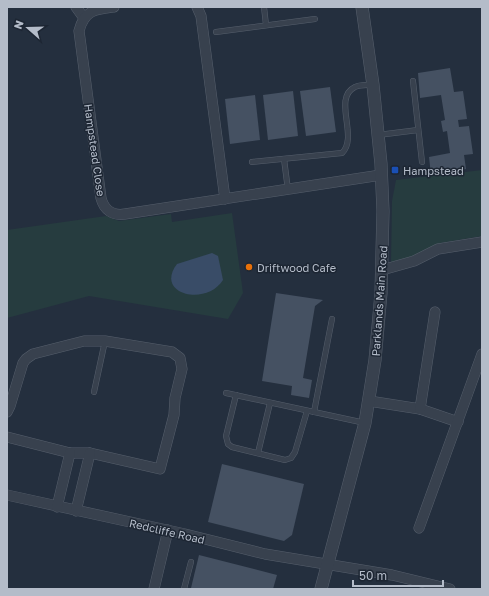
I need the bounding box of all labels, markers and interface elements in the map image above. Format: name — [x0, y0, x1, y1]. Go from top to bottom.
north arrow — [8, 8, 48, 48]
text: N — [11, 18, 26, 31]
street label: Hampstead Close — [82, 103, 108, 197]
place label: Hampstead — [403, 164, 464, 177]
marker: Hampstead — [390, 165, 400, 175]
street label: Parklands Main Road — [369, 245, 389, 357]
place label: Driftwood Cafe — [257, 261, 336, 274]
marker: Driftwood Cafe — [244, 262, 254, 272]
street label: Redcliffe Road — [128, 516, 206, 546]
scale bar — [353, 562, 443, 588]
text: 50 m — [359, 568, 387, 583]

